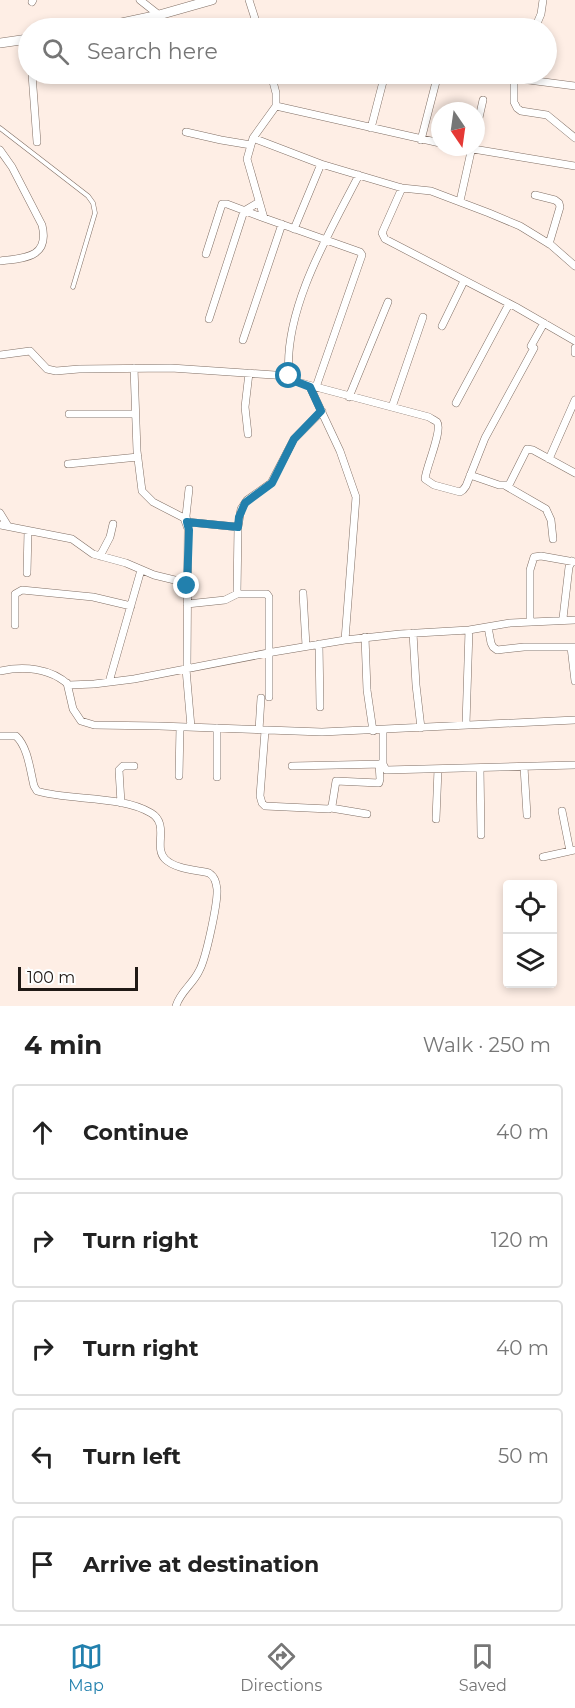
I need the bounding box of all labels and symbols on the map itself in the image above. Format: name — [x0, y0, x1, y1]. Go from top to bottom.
north arrow — [431, 102, 485, 156]
route start — [275, 362, 301, 388]
route end — [173, 572, 199, 598]
scale bar — [18, 964, 138, 992]

